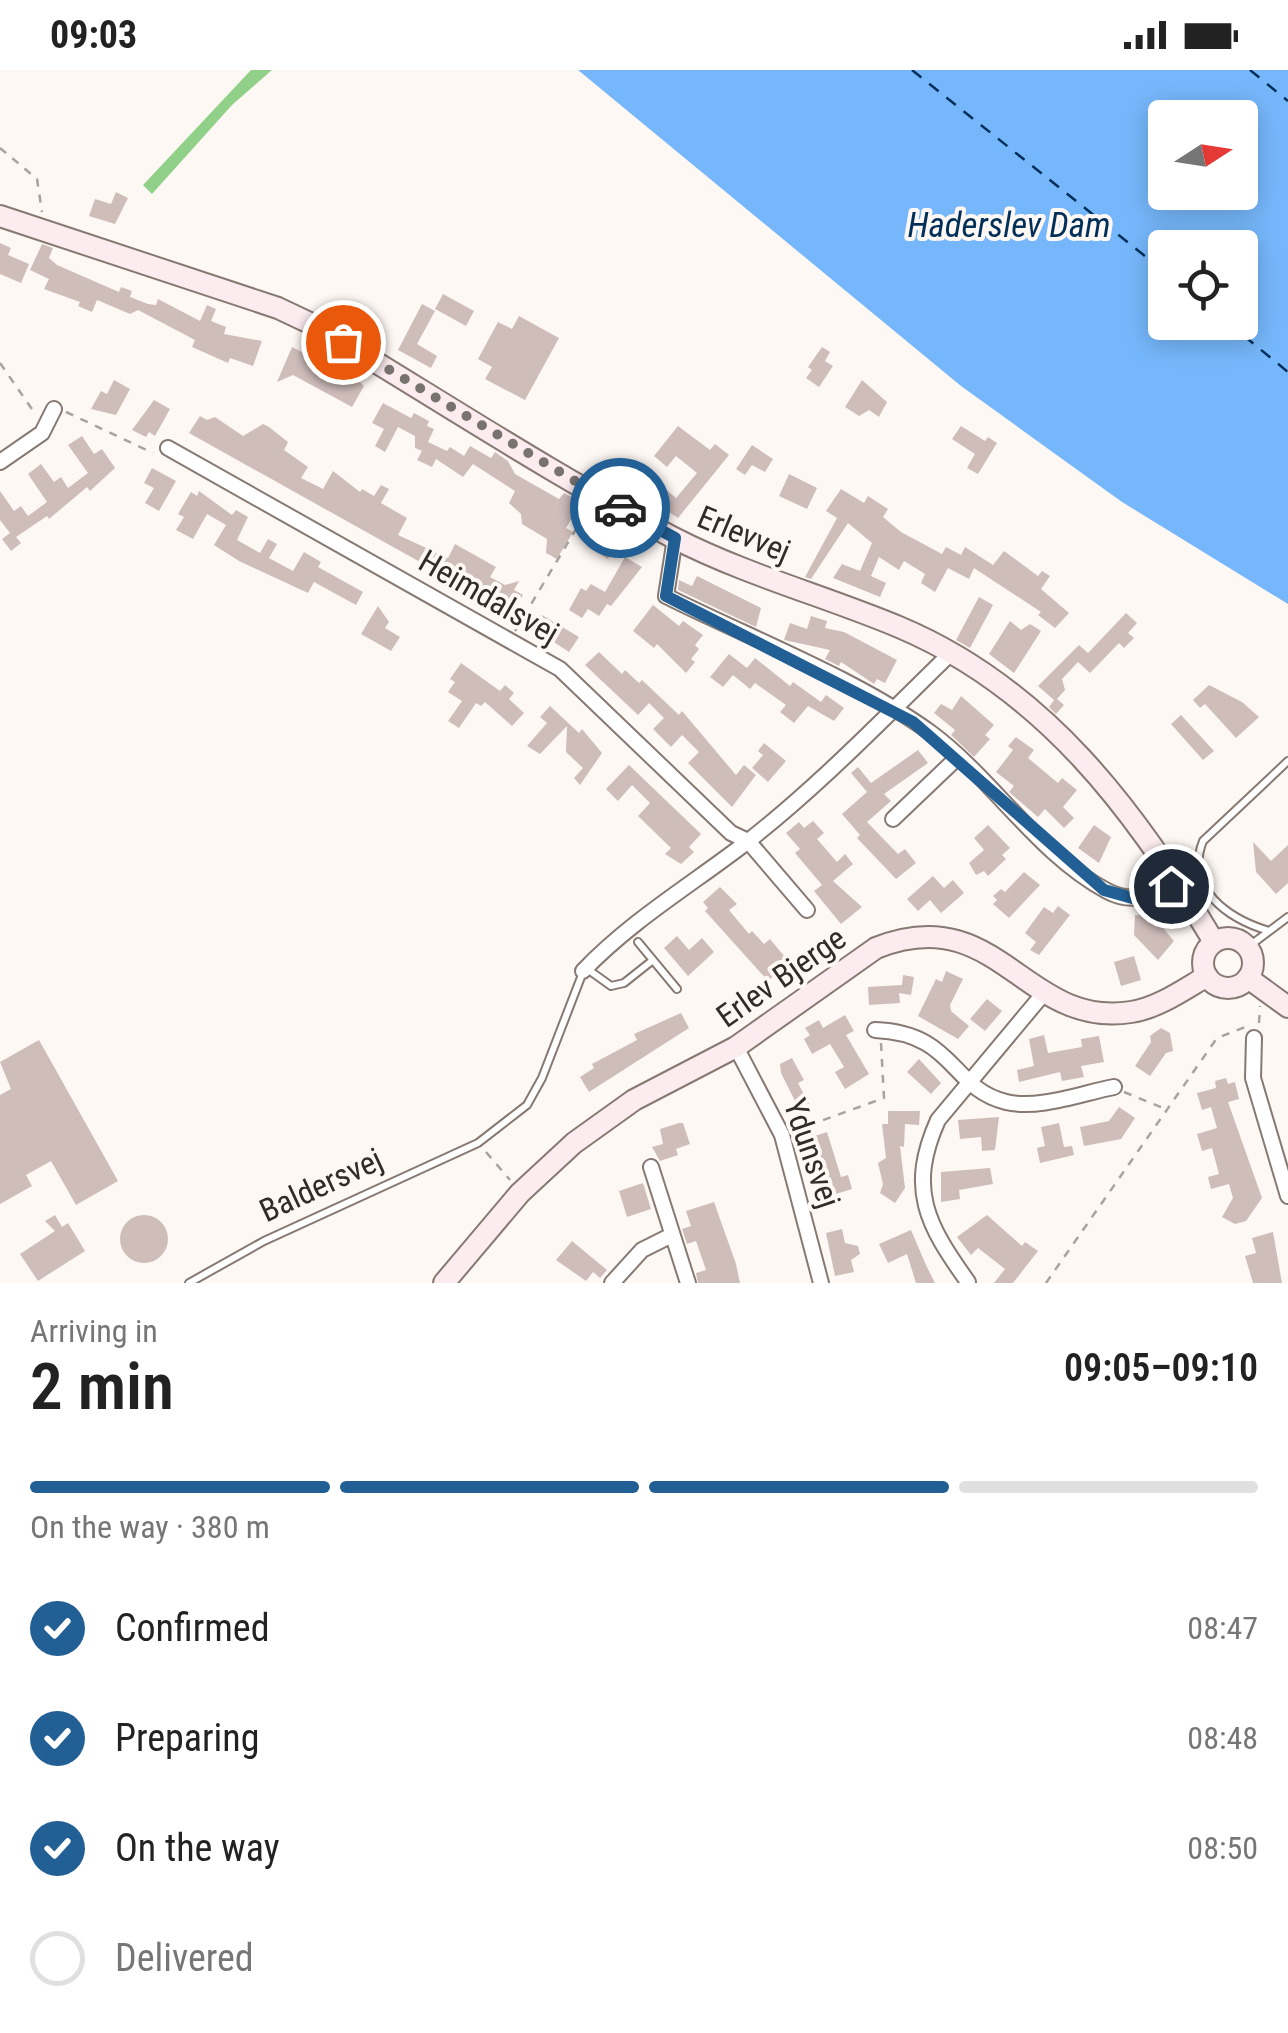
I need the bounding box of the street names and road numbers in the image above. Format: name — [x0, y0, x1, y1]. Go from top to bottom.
street label: Erlevvej — [692, 498, 796, 570]
street label: Heimdalsvej — [412, 542, 566, 652]
street label: Erlev Bjerge — [709, 919, 853, 1035]
street label: Ydunsvej — [776, 1093, 848, 1213]
street label: Baldersvej — [254, 1140, 388, 1230]

